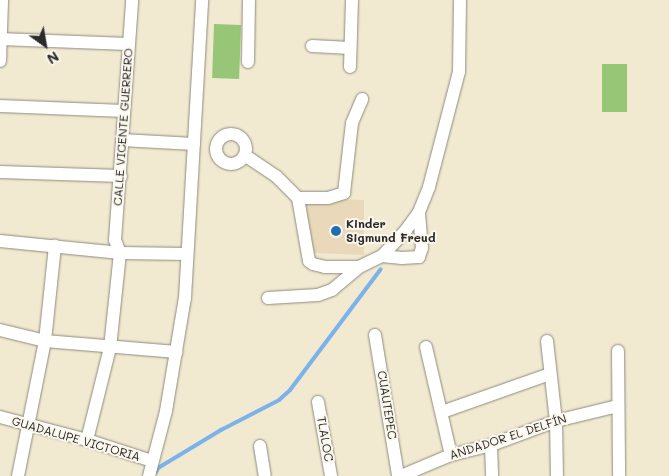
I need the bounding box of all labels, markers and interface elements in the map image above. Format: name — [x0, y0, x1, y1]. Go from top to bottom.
north arrow — [20, 20, 70, 70]
text: N — [44, 47, 63, 69]
street label: CALLE VICENTE GUERRERO — [110, 48, 136, 206]
place label: Kinder Sigmund Freud — [346, 217, 435, 245]
marker: Kinder Sigmund Freud — [330, 225, 342, 237]
street label: CUAUTEPEC — [374, 370, 400, 440]
street label: ANDADOR EL DELFÍN — [448, 411, 568, 463]
street label: GUADALUPE VICTORIA — [10, 414, 142, 464]
street label: TLALOC — [314, 415, 336, 463]

